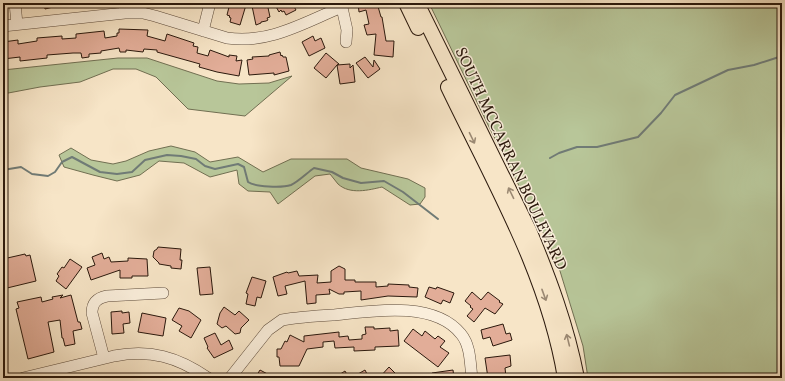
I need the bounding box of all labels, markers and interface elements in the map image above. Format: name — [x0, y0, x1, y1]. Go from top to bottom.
street label: SOUTH MCCARRAN BOULEVARD — [449, 44, 572, 274]
one-way arrow — [469, 132, 477, 144]
one-way arrow — [507, 188, 514, 200]
one-way arrow — [540, 288, 548, 300]
one-way arrow — [564, 334, 571, 347]

